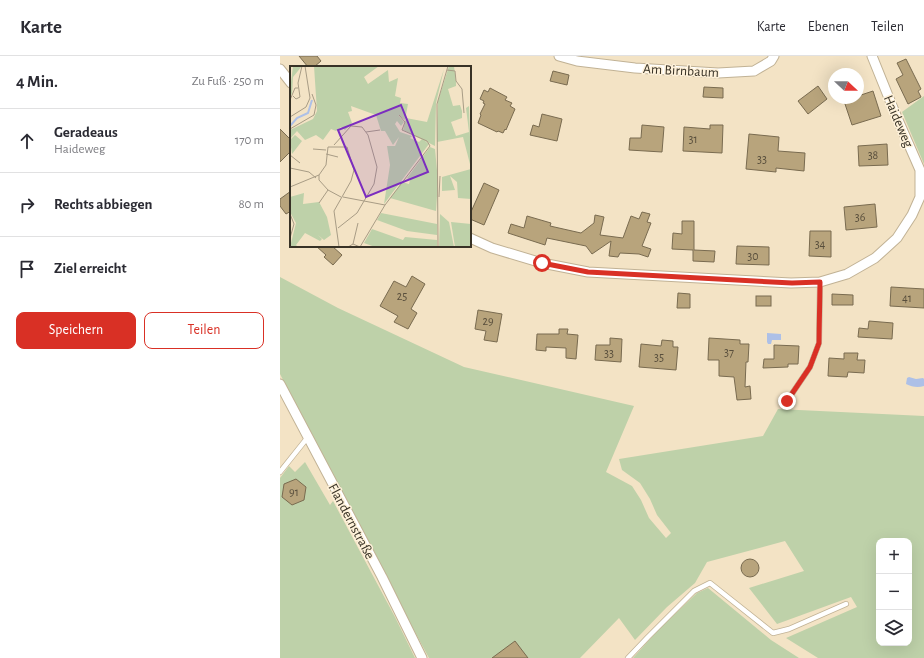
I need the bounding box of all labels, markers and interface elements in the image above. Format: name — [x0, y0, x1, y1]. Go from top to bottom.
text: Karte — [20, 18, 62, 37]
text: Karte — [757, 20, 786, 34]
text: Ebenen — [808, 20, 849, 34]
text: Teilen — [871, 20, 904, 34]
street label: Am Birnbaum — [643, 62, 719, 80]
inset map — [290, 66, 471, 247]
north arrow — [828, 68, 864, 104]
text: 4 Min. — [16, 73, 58, 90]
text: Zu Fuß · 250 m — [192, 75, 264, 88]
street label: Haideweg — [881, 93, 915, 150]
text: Geradeaus — [54, 125, 118, 140]
icon: ahead — [16, 130, 38, 152]
house number: 31 — [688, 133, 698, 145]
text: 170 m — [235, 134, 264, 147]
text: Haideweg — [54, 143, 105, 156]
house number: 38 — [868, 149, 879, 161]
house number: 33 — [757, 153, 767, 165]
icon: right — [16, 194, 38, 216]
text: Rechts abbiegen — [54, 197, 152, 212]
text: 80 m — [238, 198, 264, 211]
house number: 36 — [855, 211, 866, 223]
house number: 34 — [815, 238, 826, 250]
house number: 30 — [747, 250, 759, 262]
route start — [533, 254, 551, 272]
icon: arrive — [16, 258, 38, 280]
text: Ziel erreicht — [54, 261, 127, 276]
house number: 25 — [397, 290, 407, 302]
house number: 41 — [902, 292, 912, 304]
button: Speichern — [16, 312, 136, 349]
button: Teilen — [144, 312, 264, 349]
house number: 29 — [482, 315, 494, 327]
house number: 37 — [724, 346, 734, 358]
house number: 33 — [604, 347, 614, 359]
house number: 35 — [654, 351, 664, 363]
route end — [778, 392, 796, 410]
street label: Flandernstraße — [325, 481, 377, 562]
house number: 91 — [289, 486, 299, 498]
map controls — [876, 538, 912, 646]
button: + — [876, 538, 912, 574]
button: − — [876, 574, 912, 610]
button: layers — [876, 610, 912, 646]

